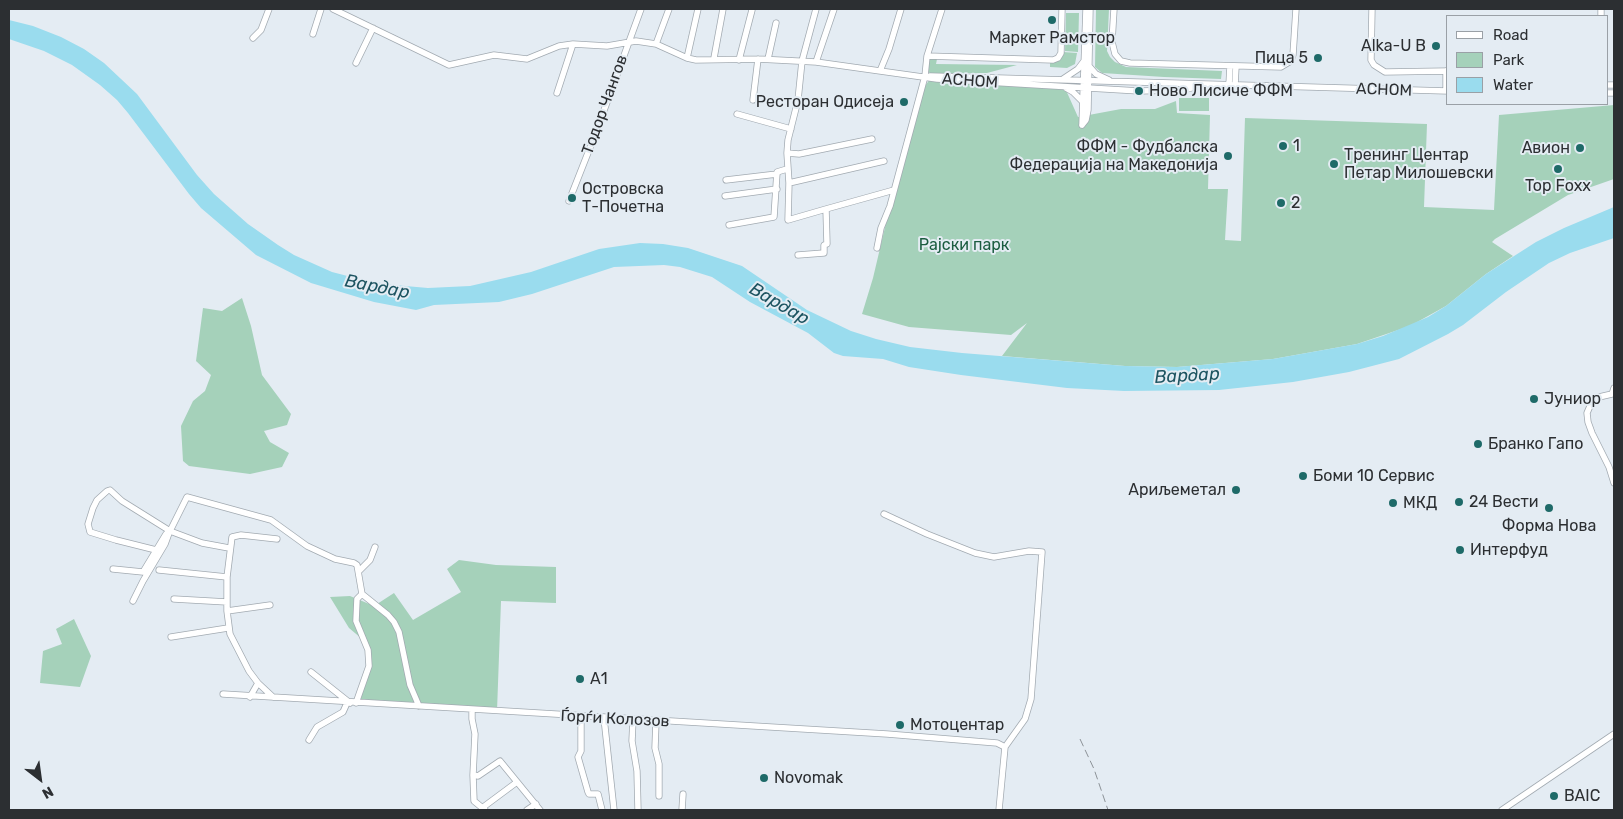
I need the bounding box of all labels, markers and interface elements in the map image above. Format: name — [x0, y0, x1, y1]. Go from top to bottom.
marker: Маркет Рамстор — [1046, 14, 1058, 26]
legend — [1446, 15, 1608, 105]
text: Road — [1493, 26, 1529, 44]
place label: Маркет Рамстор — [989, 28, 1115, 48]
place label: Alka-U B — [1361, 36, 1426, 56]
marker: Alka-U B — [1430, 40, 1442, 52]
place label: Пица 5 — [1255, 48, 1308, 68]
text: Park — [1493, 51, 1524, 69]
marker: Пица 5 — [1312, 52, 1324, 64]
street label: Тодор Чангов — [578, 53, 632, 157]
street label: АСНОМ — [941, 69, 999, 93]
text: Water — [1493, 76, 1533, 94]
street label: АСНОМ — [1356, 79, 1412, 101]
place label: Ново Лисиче ФФМ — [1149, 81, 1293, 101]
marker: Ново Лисиче ФФМ — [1133, 85, 1145, 97]
place label: Ресторан Одисеја — [756, 92, 894, 112]
marker: Ресторан Одисеја — [898, 96, 910, 108]
place label: 1 — [1293, 136, 1300, 156]
place label: ФФМ - Фудбалска Федерација на Македонија — [1010, 137, 1218, 175]
place label: Авион — [1522, 138, 1570, 158]
marker: 1 — [1277, 140, 1289, 152]
marker: Авион — [1574, 142, 1586, 154]
place label: Тренинг Центар Петар Милошевски — [1344, 145, 1493, 183]
marker: ФФМ - Фудбалска Федерација на Македонија — [1222, 150, 1234, 162]
marker: Тренинг Центар Петар Милошевски — [1328, 158, 1340, 170]
marker: Top Foxx — [1552, 163, 1564, 175]
place label: Top Foxx — [1525, 176, 1591, 196]
place label: Островска Т-Почетна — [582, 179, 664, 217]
marker: Островска Т-Почетна — [566, 192, 578, 204]
place label: 2 — [1291, 193, 1300, 213]
marker: 2 — [1275, 197, 1287, 209]
park label: Рајски парк — [919, 235, 1009, 255]
water label: Вардар — [343, 270, 411, 304]
water label: Вардар — [745, 278, 813, 330]
water label: Вардар — [1154, 364, 1220, 388]
place label: Јуниор — [1544, 389, 1601, 409]
marker: Јуниор — [1528, 393, 1540, 405]
place label: Бранко Гапо — [1488, 434, 1584, 454]
marker: Бранко Гапо — [1472, 438, 1484, 450]
place label: Боми 10 Сервис — [1313, 466, 1435, 486]
marker: Боми 10 Сервис — [1297, 470, 1309, 482]
place label: Ариљеметал — [1128, 480, 1226, 500]
marker: Ариљеметал — [1230, 484, 1242, 496]
place label: 24 Вести — [1469, 492, 1539, 512]
place label: МКД — [1403, 493, 1437, 513]
marker: 24 Вести — [1453, 496, 1465, 508]
marker: МКД — [1387, 497, 1399, 509]
marker: Форма Нова — [1543, 502, 1555, 514]
place label: Форма Нова — [1502, 516, 1596, 536]
place label: Интерфуд — [1470, 540, 1548, 560]
marker: Интерфуд — [1454, 544, 1466, 556]
place label: А1 — [590, 669, 608, 689]
marker: А1 — [574, 673, 586, 685]
street label: Ѓорѓи Колозов — [560, 707, 670, 731]
place label: Мотоцентар — [910, 715, 1004, 735]
marker: Мотоцентар — [894, 719, 906, 731]
north arrow — [15, 754, 65, 804]
place label: Novomak — [774, 768, 843, 788]
marker: Novomak — [758, 772, 770, 784]
text: N — [39, 783, 56, 802]
place label: BAIC — [1564, 786, 1600, 806]
marker: BAIC — [1548, 790, 1560, 802]

